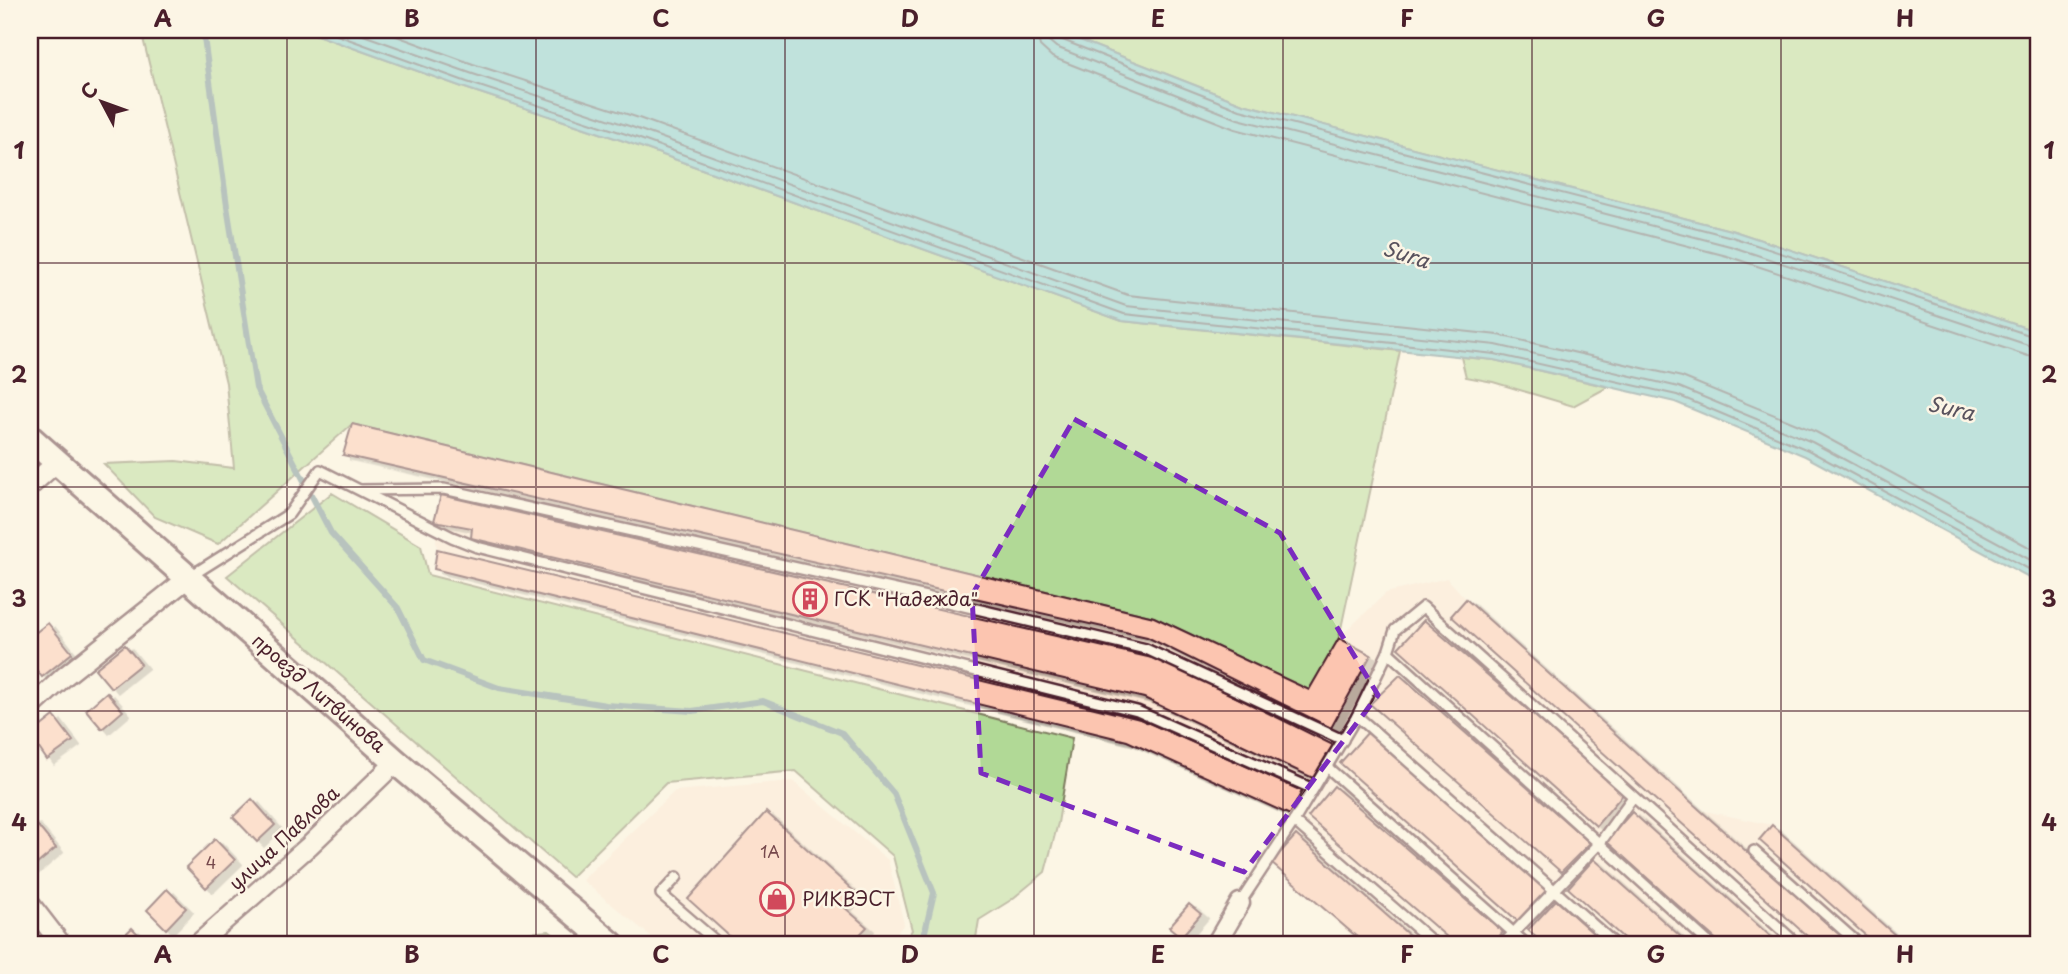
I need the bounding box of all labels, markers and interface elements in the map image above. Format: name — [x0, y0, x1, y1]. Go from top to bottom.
text: A — [154, 0, 172, 35]
text: B — [404, 0, 420, 35]
text: C — [652, 0, 670, 35]
text: D — [901, 0, 919, 35]
text: E — [1151, 0, 1165, 35]
text: F — [1400, 0, 1414, 35]
text: G — [1647, 0, 1665, 35]
text: H — [1896, 0, 1914, 35]
north arrow — [66, 66, 136, 136]
text: С — [73, 76, 104, 105]
text: 1 — [14, 132, 25, 167]
text: 1 — [2044, 132, 2055, 167]
water label: Sura — [1379, 231, 1435, 276]
text: 2 — [11, 356, 27, 391]
text: 2 — [2041, 356, 2057, 391]
water label: Sura — [1925, 386, 1979, 428]
text: 3 — [11, 580, 27, 615]
building icon: ГСК "Надежда" — [791, 580, 829, 618]
text: 3 — [2041, 580, 2057, 615]
place label: ГСК "Надежда" — [834, 584, 978, 612]
street label: проезд Литвинова — [247, 626, 393, 759]
street label: улица Павлова — [222, 778, 345, 896]
text: 4 — [11, 804, 27, 839]
text: 4 — [2041, 804, 2057, 839]
house number: 1А — [760, 839, 780, 863]
house number: 4 — [206, 850, 216, 874]
shop icon: РИКВЭСТ — [758, 880, 796, 918]
place label: РИКВЭСТ — [802, 884, 895, 912]
text: A — [154, 936, 172, 971]
text: B — [404, 936, 420, 971]
text: C — [652, 936, 670, 971]
text: D — [901, 936, 919, 971]
text: E — [1151, 936, 1165, 971]
text: F — [1400, 936, 1414, 971]
text: G — [1647, 936, 1665, 971]
text: H — [1896, 936, 1914, 971]

